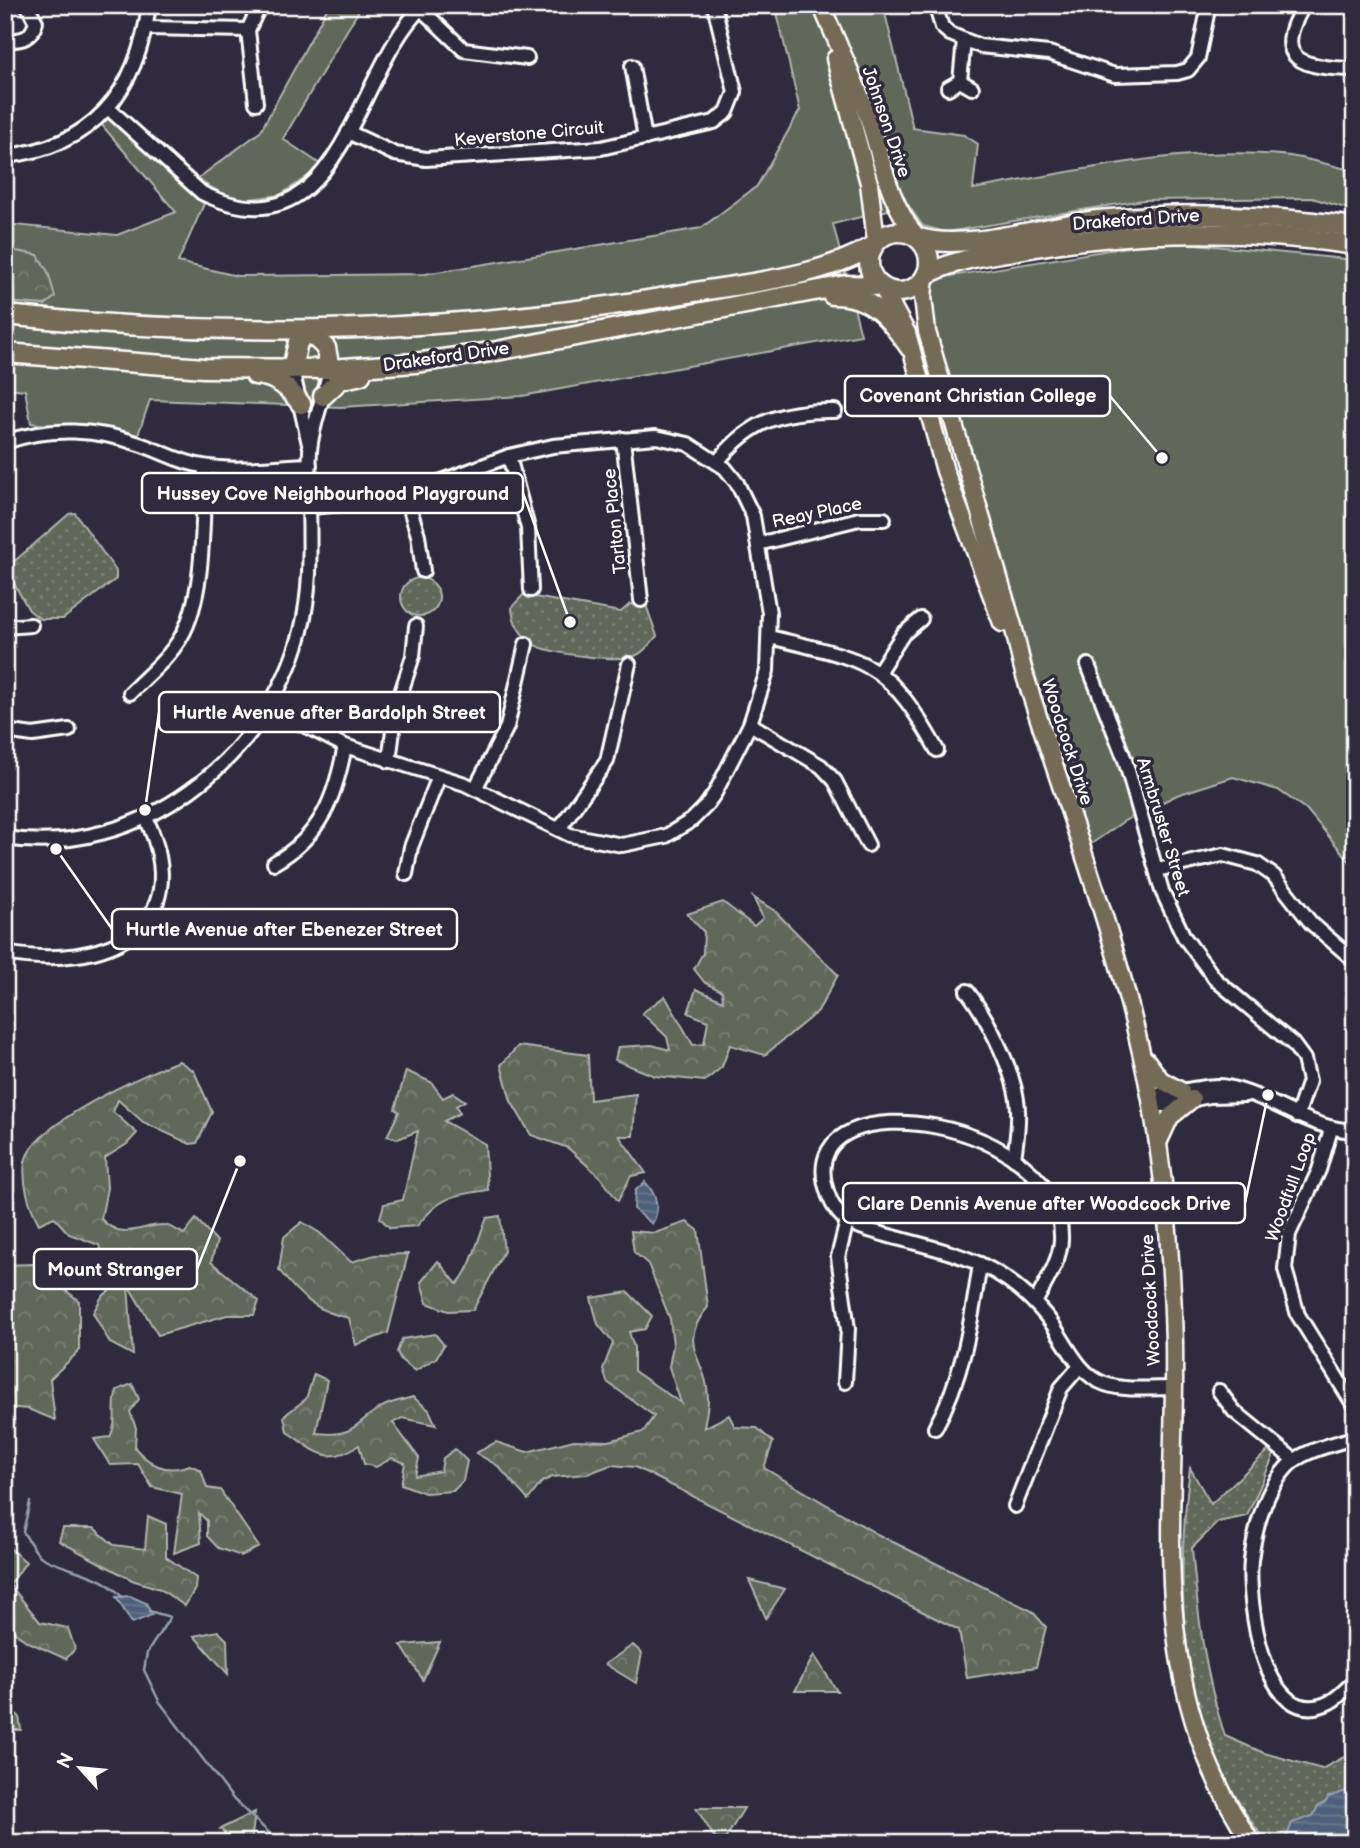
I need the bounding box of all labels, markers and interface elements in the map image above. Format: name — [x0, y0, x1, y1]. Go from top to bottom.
street label: Johnson Drive — [857, 64, 915, 180]
street label: Keverstone Circuit — [453, 117, 605, 151]
street label: Drakeford Drive — [1072, 205, 1201, 235]
street label: Drakeford Drive — [381, 338, 511, 376]
callout: Covenant Christian College — [845, 376, 1110, 416]
text: Covenant Christian College — [860, 385, 1096, 408]
street label: Tarlton Place — [599, 467, 631, 575]
callout: Hussey Cove Neighbourhood Playground — [142, 473, 523, 513]
text: Hussey Cove Neighbourhood Playground — [157, 483, 509, 506]
street label: Reay Place — [770, 493, 864, 533]
street label: Woodcock Drive — [1037, 676, 1097, 808]
callout: Hurtle Avenue after Bardolph Street — [159, 692, 500, 732]
text: Hurtle Avenue after Bardolph Street — [172, 702, 486, 725]
street label: Armbruster Street — [1132, 755, 1194, 899]
callout: Hurtle Avenue after Ebenezer Street — [112, 909, 457, 949]
text: Hurtle Avenue after Ebenezer Street — [125, 919, 443, 942]
street label: Woodfull Loop — [1261, 1129, 1321, 1245]
callout: Clare Dennis Avenue after Woodcock Drive — [843, 1183, 1245, 1223]
text: Clare Dennis Avenue after Woodcock Drive — [857, 1193, 1231, 1216]
street label: Woodcock Drive — [1137, 1233, 1165, 1366]
callout: Mount Stranger — [34, 1249, 197, 1289]
text: Mount Stranger — [47, 1259, 183, 1282]
north arrow — [46, 1732, 116, 1802]
text: N — [53, 1749, 80, 1773]

